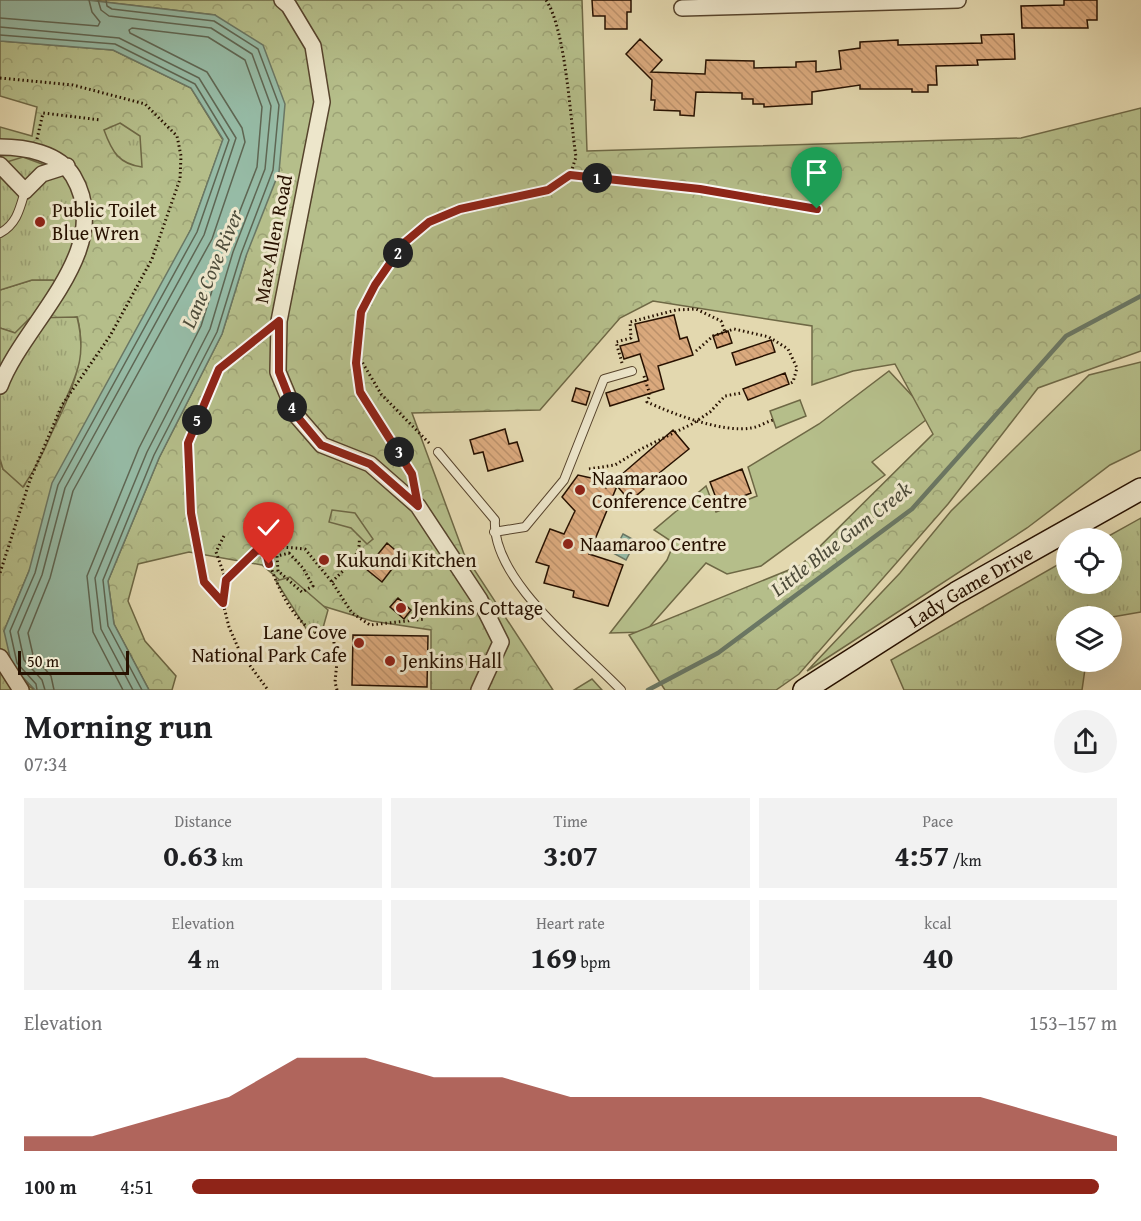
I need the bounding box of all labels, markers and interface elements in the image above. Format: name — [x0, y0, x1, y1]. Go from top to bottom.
pin — [791, 147, 842, 209]
icon: arrive — [800, 156, 833, 189]
pin: 1 — [582, 163, 612, 193]
text: 1 — [593, 166, 601, 190]
street label: Max Allen Road — [246, 172, 299, 306]
place label: Public Toilet Blue Wren — [52, 195, 157, 247]
water label: Lane Cove River — [172, 204, 251, 334]
marker: Public Toilet Blue Wren — [33, 215, 47, 229]
pin: 2 — [383, 238, 413, 268]
text: 2 — [394, 241, 402, 265]
pin: 4 — [277, 392, 307, 422]
text: 4 — [288, 395, 296, 419]
pin: 5 — [182, 405, 212, 435]
text: 5 — [193, 408, 201, 432]
pin: 3 — [384, 437, 414, 467]
text: 3 — [395, 440, 403, 464]
place label: Naamaraoo Conference Centre — [592, 463, 747, 515]
water label: Little Blue Gum Creek — [763, 473, 918, 604]
marker: Naamaraoo Conference Centre — [573, 483, 587, 497]
pin — [243, 502, 294, 564]
icon: check — [252, 511, 285, 544]
map controls — [1056, 528, 1122, 672]
button: locate — [1056, 528, 1122, 594]
place label: Naamaroo Centre — [580, 529, 726, 558]
marker: Naamaroo Centre — [561, 537, 575, 551]
street label: Lady Game Drive — [902, 538, 1038, 634]
place label: Kukundi Kitchen — [336, 545, 476, 574]
marker: Kukundi Kitchen — [317, 553, 331, 567]
place label: Jenkins Cottage — [410, 593, 543, 622]
marker: Jenkins Cottage — [394, 601, 408, 615]
button: layers — [1056, 606, 1122, 672]
place label: Lane Cove National Park Cafe — [192, 617, 347, 669]
marker: Lane Cove National Park Cafe — [352, 636, 366, 650]
place label: Jenkins Hall — [399, 646, 503, 675]
scale bar — [18, 648, 129, 676]
text: 50 m — [27, 649, 59, 673]
marker: Jenkins Hall — [383, 654, 397, 668]
text: Morning run — [24, 702, 213, 750]
button: share — [1054, 710, 1117, 773]
text: 07:34 — [24, 749, 67, 778]
text: Distance — [174, 809, 232, 833]
text: Time — [553, 809, 588, 833]
text: Pace — [922, 809, 953, 833]
text: 0.63 — [163, 833, 218, 877]
text: 3:07 — [543, 833, 598, 877]
text: 4:57 — [894, 833, 949, 877]
text: km — [218, 848, 243, 872]
text: /km — [949, 848, 982, 872]
text: Elevation — [172, 911, 234, 935]
text: Heart rate — [536, 911, 605, 935]
text: kcal — [924, 911, 951, 935]
text: 4 — [187, 935, 203, 979]
text: 169 — [530, 935, 577, 979]
text: 40 — [922, 935, 953, 979]
text: m — [203, 950, 219, 974]
text: bpm — [577, 950, 611, 974]
text: Elevation — [24, 1008, 102, 1037]
text: 153–157 m — [1029, 1008, 1117, 1037]
text: 100 m — [24, 1172, 77, 1201]
text: 4:51 — [120, 1172, 154, 1201]

